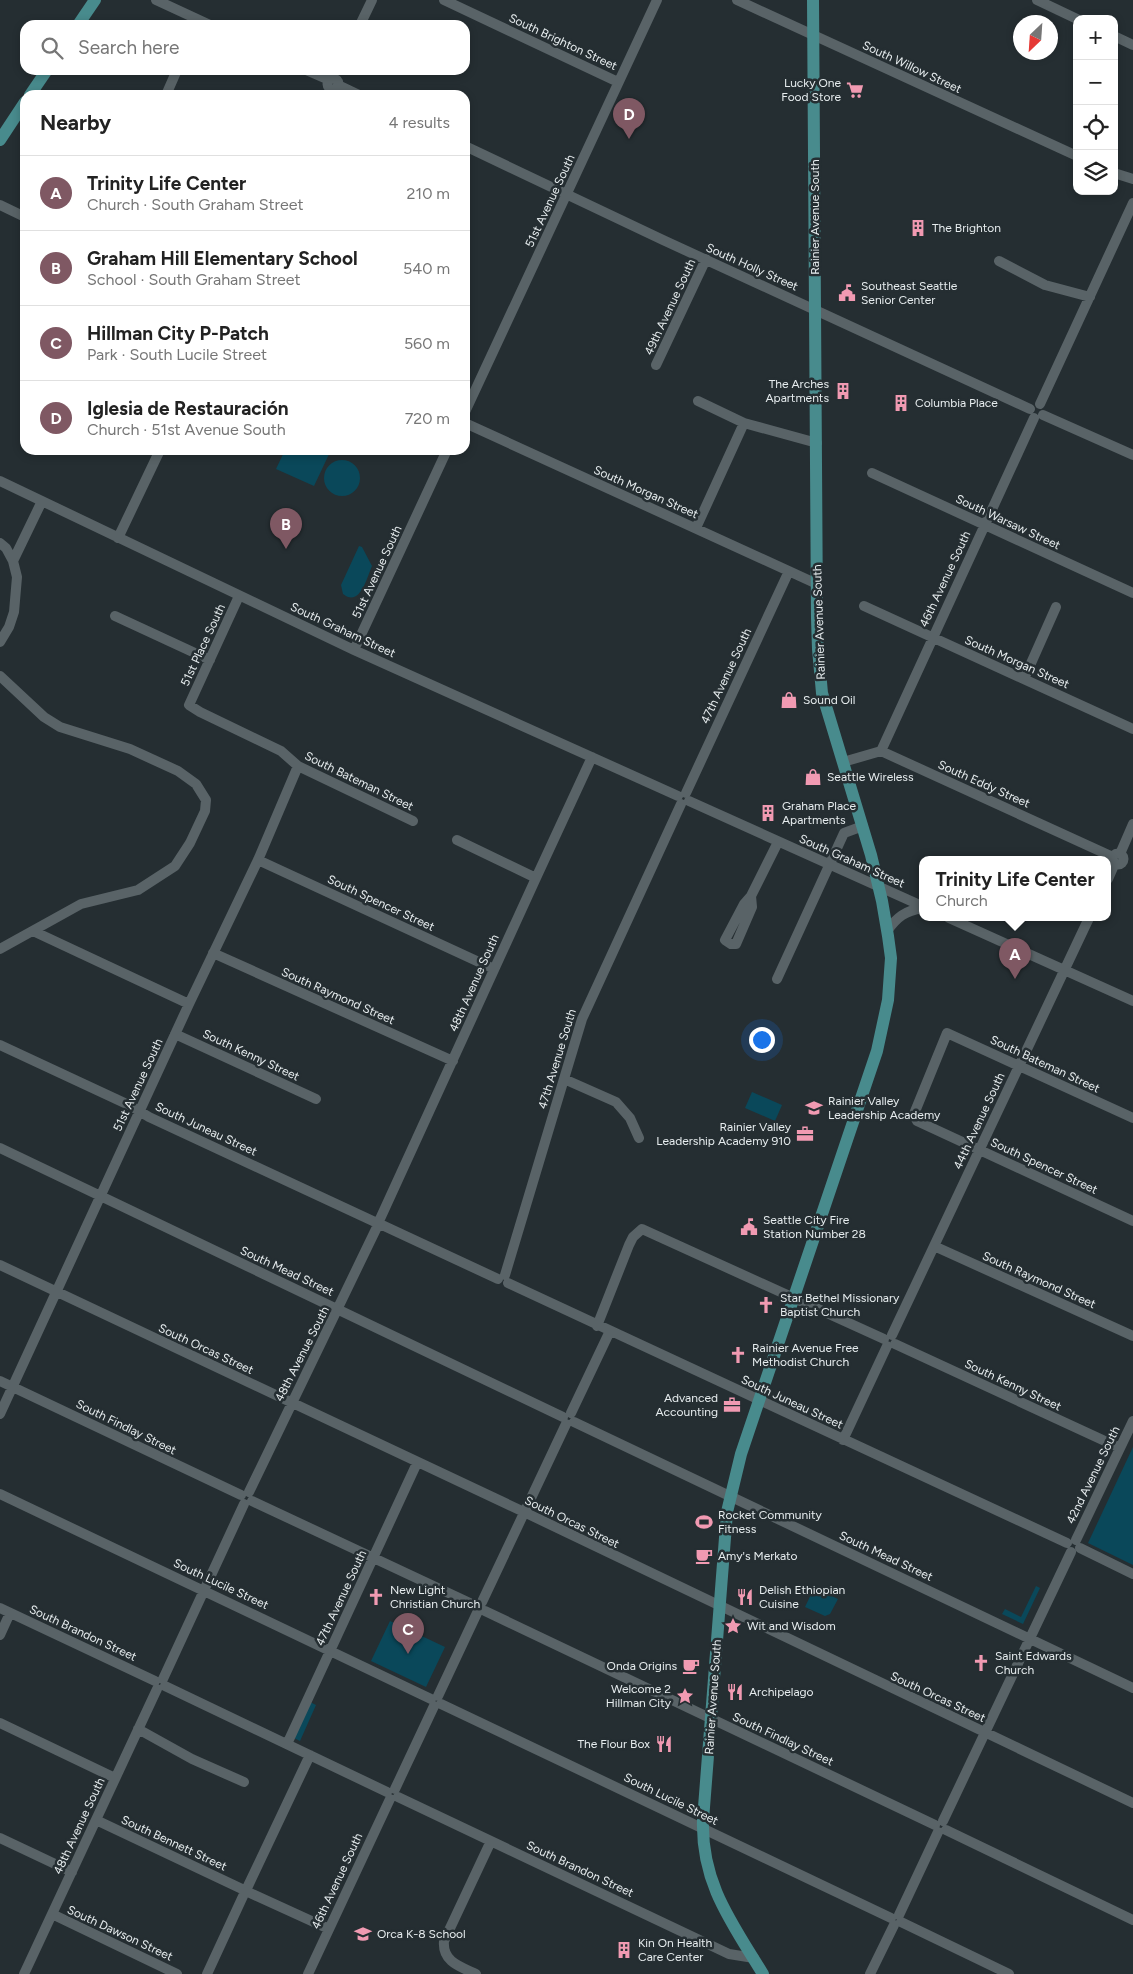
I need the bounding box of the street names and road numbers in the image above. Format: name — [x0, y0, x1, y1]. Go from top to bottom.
street label: South Brighton Street — [507, 11, 620, 73]
street label: South Willow Street — [860, 38, 964, 96]
street label: 51st Avenue South — [522, 152, 578, 250]
street label: Rainier Avenue South — [808, 159, 822, 275]
street label: South Holly Street — [704, 240, 801, 294]
street label: 49th Avenue South — [642, 257, 698, 357]
street label: South Morgan Street — [592, 463, 701, 522]
street label: South Warsaw Street — [953, 492, 1063, 553]
street label: 51st Avenue South — [349, 523, 405, 621]
street label: 46th Avenue South — [917, 529, 973, 629]
street label: Rainier Avenue South — [810, 564, 828, 680]
street label: South Graham Street — [288, 600, 398, 661]
street label: 51st Place South — [178, 601, 228, 688]
street label: 47th Avenue South — [698, 626, 754, 726]
street label: South Morgan Street — [963, 633, 1072, 692]
street label: South Bateman Street — [302, 749, 416, 814]
street label: South Eddy Street — [936, 757, 1033, 811]
street label: South Graham Street — [797, 831, 907, 891]
street label: South Spencer Street — [325, 872, 437, 934]
street label: 48th Avenue South — [446, 932, 502, 1034]
street label: South Raymond Street — [279, 965, 397, 1028]
street label: 47th Avenue South — [535, 1007, 579, 1111]
street label: South Kenny Street — [200, 1026, 302, 1084]
street label: South Bateman Street — [988, 1032, 1102, 1096]
street label: 51st Avenue South — [110, 1036, 166, 1134]
street label: 44th Avenue South — [950, 1070, 1008, 1171]
street label: South Juneau Street — [153, 1099, 260, 1159]
street label: South Spencer Street — [988, 1135, 1100, 1197]
street label: South Mead Street — [238, 1243, 336, 1299]
street label: South Raymond Street — [980, 1249, 1098, 1312]
street label: 48th Avenue South — [272, 1304, 332, 1404]
street label: South Orcas Street — [156, 1321, 256, 1377]
street label: South Kenny Street — [962, 1356, 1064, 1414]
street label: South Juneau Street — [739, 1372, 846, 1432]
street label: South Findlay Street — [74, 1397, 179, 1458]
street label: 42nd Avenue South — [1063, 1424, 1123, 1526]
street label: South Orcas Street — [522, 1493, 622, 1551]
street label: South Mead Street — [837, 1528, 935, 1584]
street label: 47th Avenue South — [313, 1548, 369, 1648]
street label: South Lucile Street — [171, 1556, 271, 1612]
street label: South Brandon Street — [27, 1602, 139, 1664]
street label: Rainier Avenue South — [702, 1639, 724, 1755]
street label: South Orcas Street — [888, 1669, 988, 1725]
street label: South Findlay Street — [730, 1709, 836, 1769]
street label: South Lucile Street — [622, 1770, 721, 1828]
street label: 48th Avenue South — [51, 1775, 108, 1876]
street label: South Bennett Street — [119, 1812, 229, 1874]
street label: 46th Avenue South — [309, 1831, 365, 1931]
street label: South Brandon Street — [524, 1838, 636, 1900]
street label: South Dawson Street — [65, 1902, 175, 1964]

